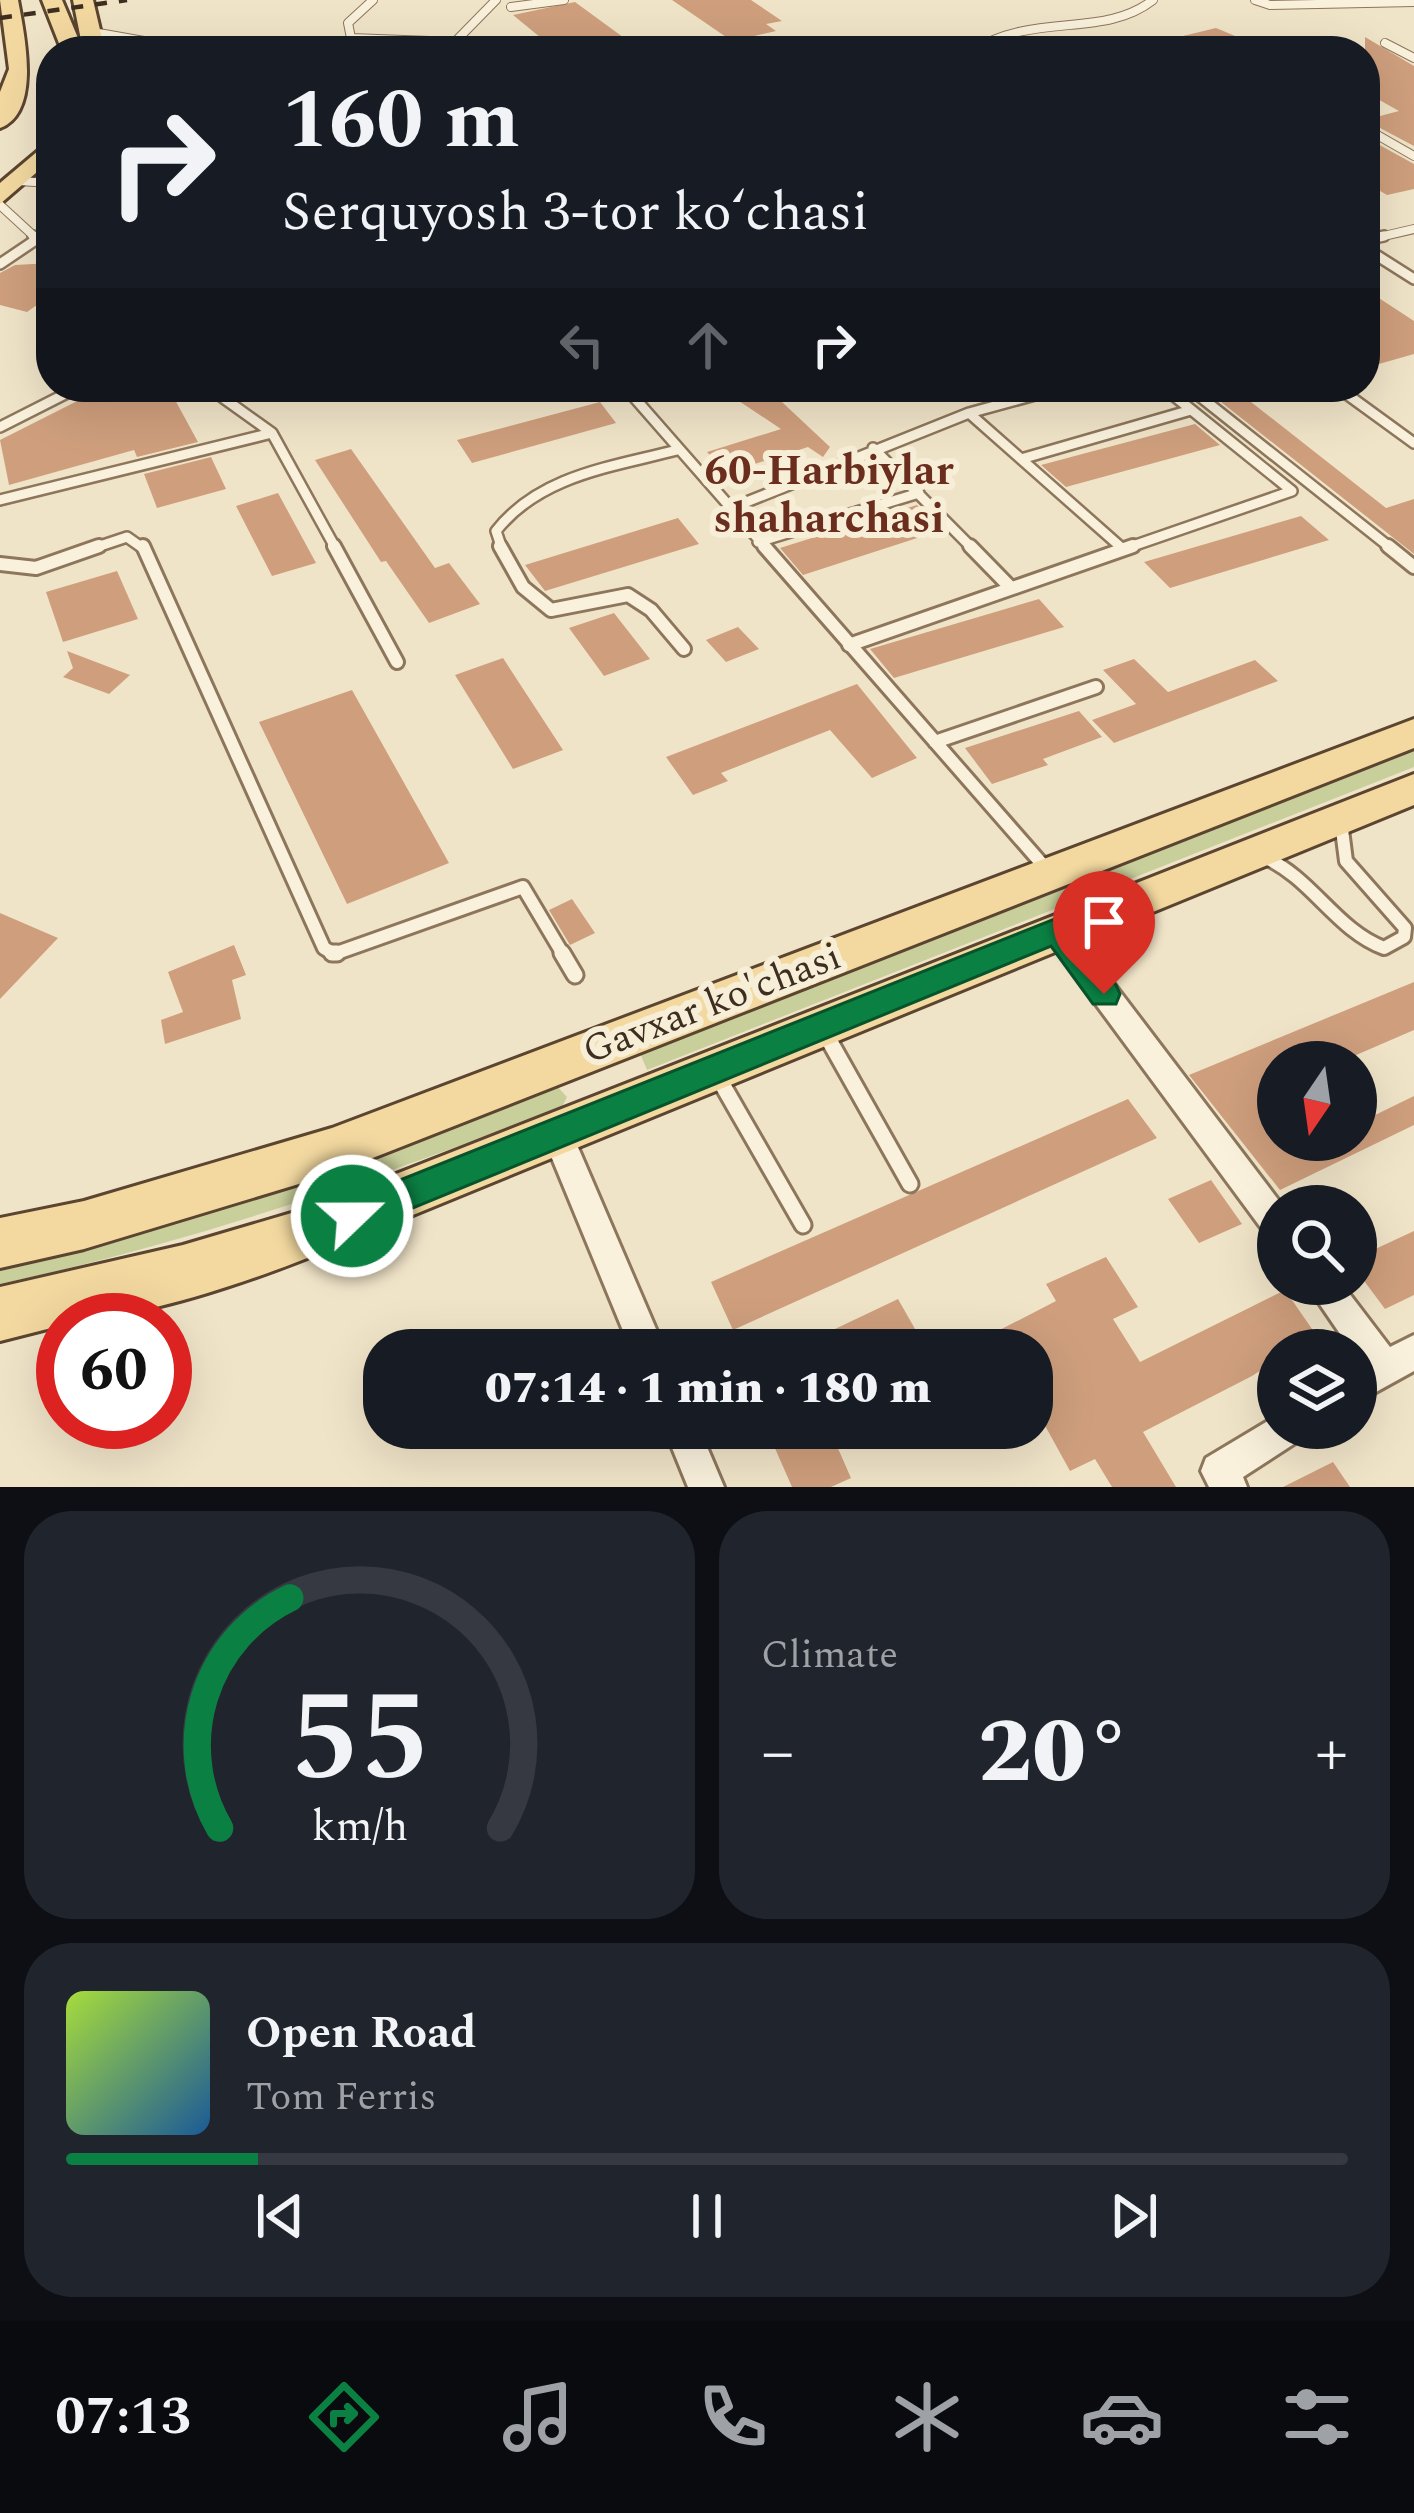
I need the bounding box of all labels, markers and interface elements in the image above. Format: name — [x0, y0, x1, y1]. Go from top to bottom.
text: 160 m — [282, 57, 520, 185]
icon: right — [84, 84, 240, 240]
text: Serquyosh 3-tor koʻchasi — [282, 172, 869, 254]
icon: left — [549, 312, 615, 378]
icon: ahead — [675, 312, 741, 378]
icon: right — [801, 312, 867, 378]
district label: 60-Harbiylar shaharchasi — [704, 440, 954, 551]
pin — [1053, 871, 1155, 994]
icon: arrive — [1071, 889, 1137, 955]
street label: Gavxar ko'chasi — [574, 928, 850, 1080]
north arrow — [1257, 1041, 1377, 1161]
map controls — [1257, 1041, 1377, 1449]
position arrow — [289, 1153, 415, 1279]
button: search — [1257, 1185, 1377, 1305]
speed limit sign: 60 — [36, 1293, 192, 1449]
button: layers — [1257, 1329, 1377, 1449]
text: 07:14 · 1 min · 180 m — [485, 1354, 931, 1423]
text: Climate — [761, 1626, 898, 1685]
text: 55 — [289, 1645, 430, 1835]
text: 20° — [978, 1685, 1131, 1822]
text: − — [761, 1703, 794, 1804]
text: + — [1315, 1703, 1348, 1804]
text: km/h — [311, 1795, 408, 1860]
text: Open Road — [246, 1999, 477, 2068]
text: Tom Ferris — [246, 2068, 436, 2127]
icon: previous — [247, 2183, 313, 2249]
icon: pause — [674, 2183, 740, 2249]
icon: next — [1101, 2183, 1167, 2249]
icon: directions — [302, 2375, 386, 2459]
icon: music — [496, 2375, 580, 2459]
icon: phone — [691, 2375, 775, 2459]
icon: climate — [885, 2375, 969, 2459]
icon: car — [1080, 2375, 1164, 2459]
icon: filters — [1275, 2375, 1359, 2459]
text: 07:13 — [55, 2376, 191, 2458]

